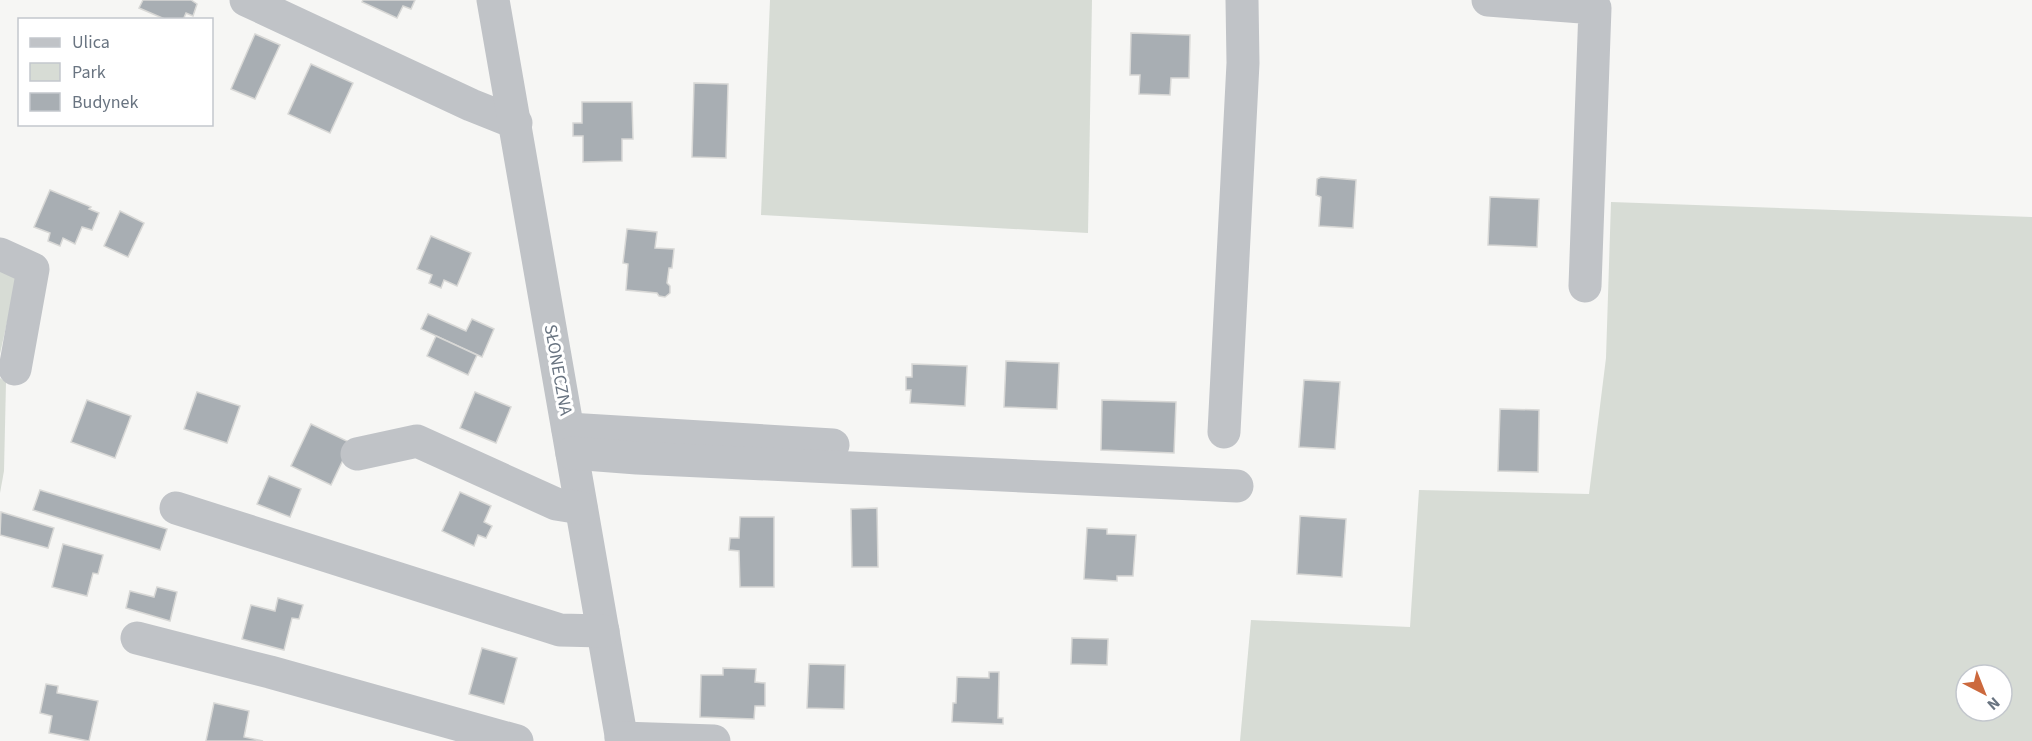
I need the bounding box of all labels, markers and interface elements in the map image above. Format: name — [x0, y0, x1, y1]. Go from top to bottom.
legend — [18, 18, 213, 126]
text: Ulica — [72, 30, 110, 55]
text: Park — [72, 60, 106, 85]
text: Budynek — [72, 90, 139, 115]
street label: SŁONECZNA — [538, 322, 578, 418]
north arrow — [1954, 663, 2014, 723]
text: N — [1982, 692, 2005, 715]

